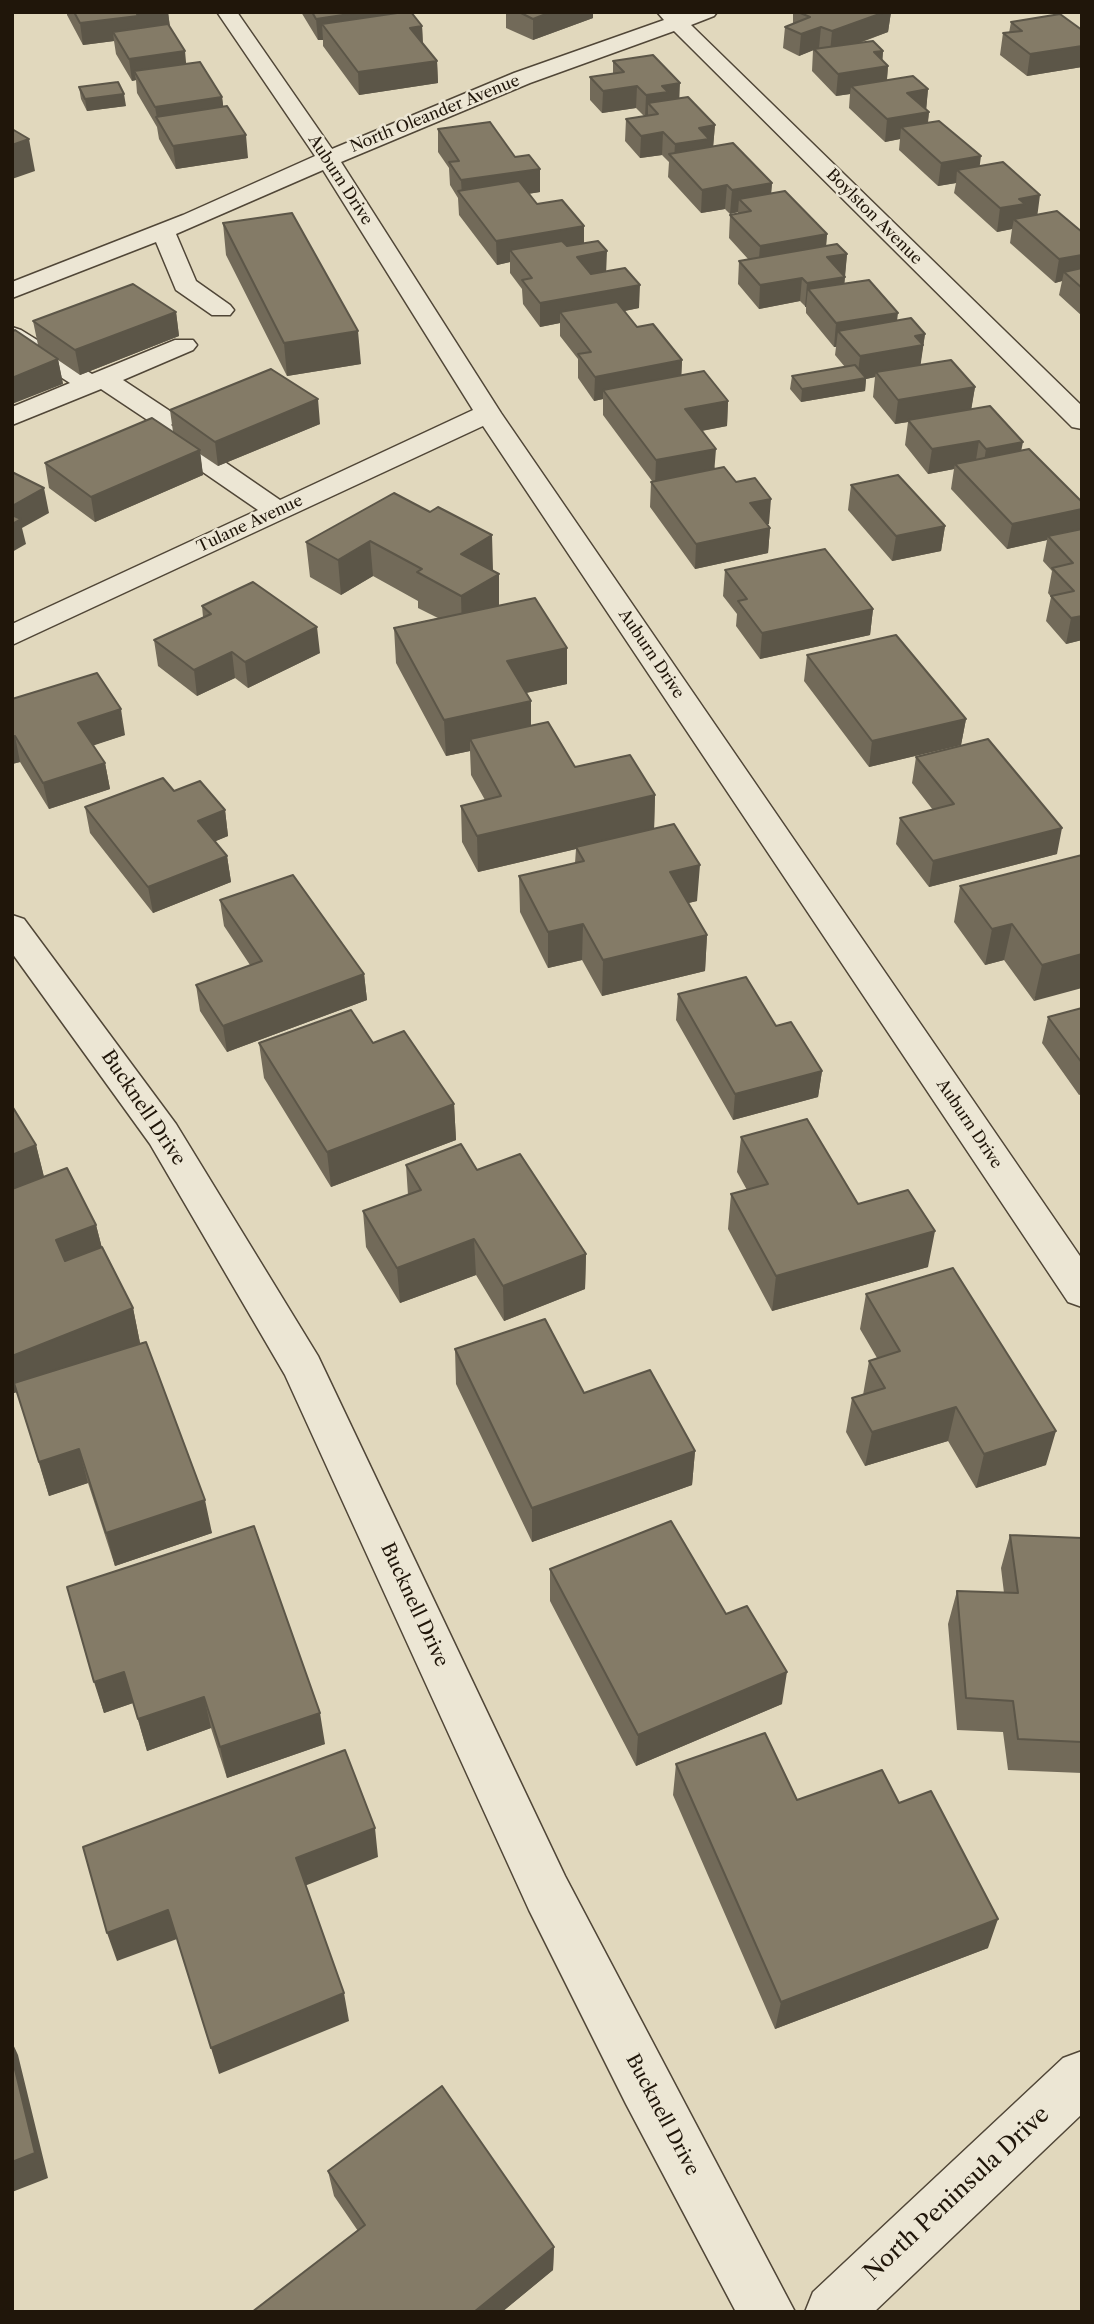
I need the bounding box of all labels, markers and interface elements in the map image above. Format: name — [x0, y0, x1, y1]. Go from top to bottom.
street label: North Oleander Avenue — [347, 71, 523, 157]
street label: Auburn Drive — [304, 131, 376, 229]
street label: Boylston Avenue — [822, 165, 926, 269]
street label: Tulane Avenue — [194, 491, 306, 557]
street label: Auburn Drive — [614, 606, 688, 702]
street label: Bucknell Drive — [96, 1046, 190, 1170]
street label: Auburn Drive — [932, 1076, 1006, 1172]
street label: Bucknell Drive — [375, 1539, 453, 1671]
street label: Bucknell Drive — [620, 2050, 704, 2180]
street label: North Peninsula Drive — [859, 2101, 1055, 2287]

